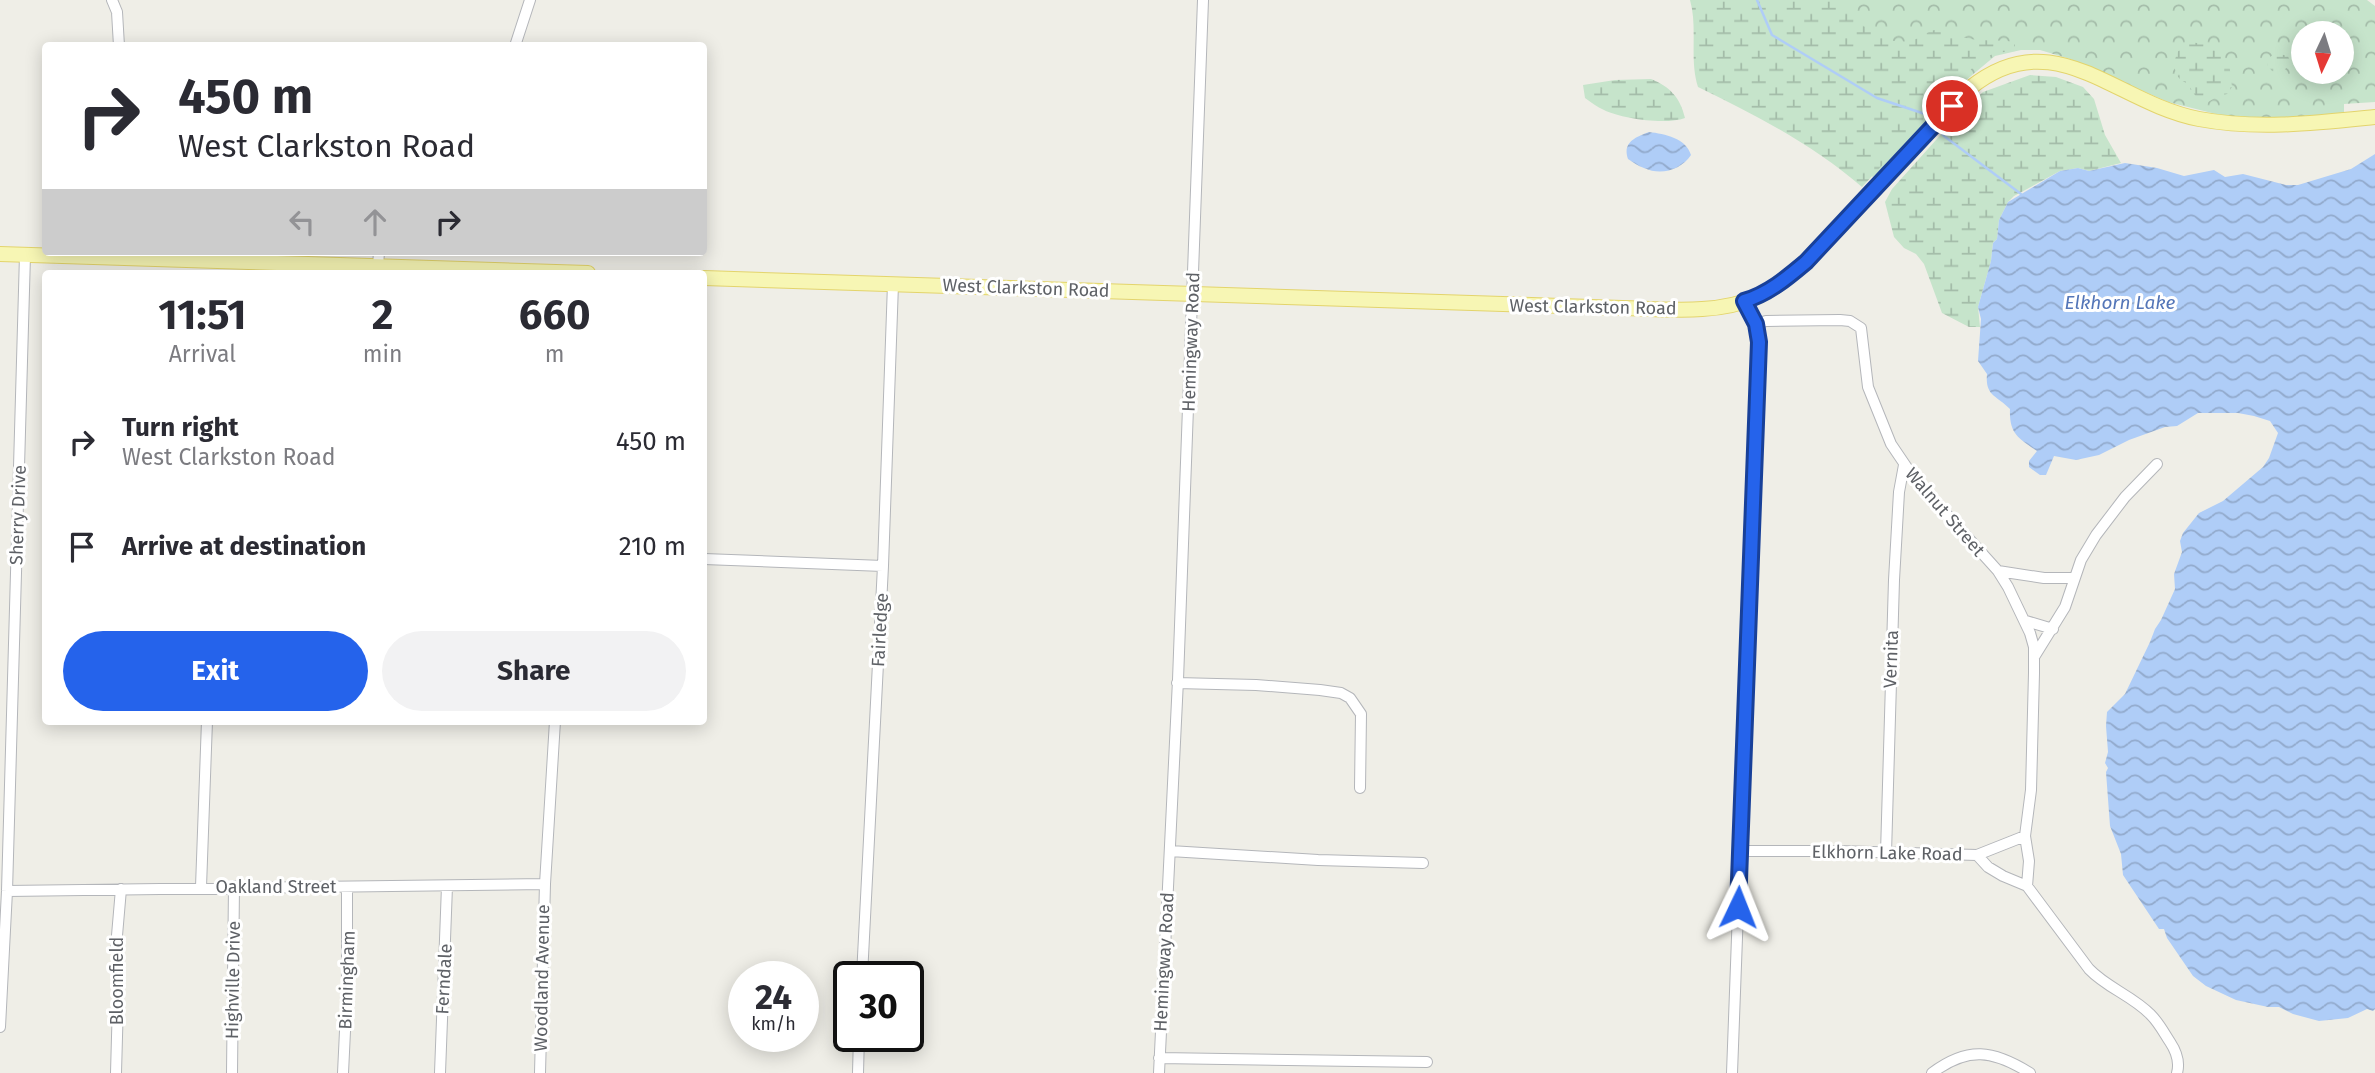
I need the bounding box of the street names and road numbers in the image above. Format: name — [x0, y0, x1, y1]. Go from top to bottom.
street label: Hemingway Road — [1178, 272, 1204, 412]
street label: West Clarkston Road — [942, 274, 1110, 302]
street label: West Clarkston Road — [1509, 295, 1677, 319]
street label: Walnut Street — [1901, 463, 1990, 561]
street label: Sherry Drive — [5, 465, 31, 565]
street label: Fairledge — [867, 592, 893, 668]
street label: Vernita — [1879, 630, 1903, 688]
street label: Elkhorn Lake Road — [1811, 841, 1963, 865]
street label: Oakland Street — [215, 876, 337, 898]
street label: Hemingway Road — [1149, 892, 1179, 1032]
street label: Woodland Avenue — [530, 904, 554, 1052]
street label: Highville Drive — [221, 921, 245, 1039]
street label: Birmingham — [334, 930, 360, 1030]
street label: Bloomfield — [106, 937, 128, 1025]
street label: Ferndale — [431, 943, 457, 1015]

